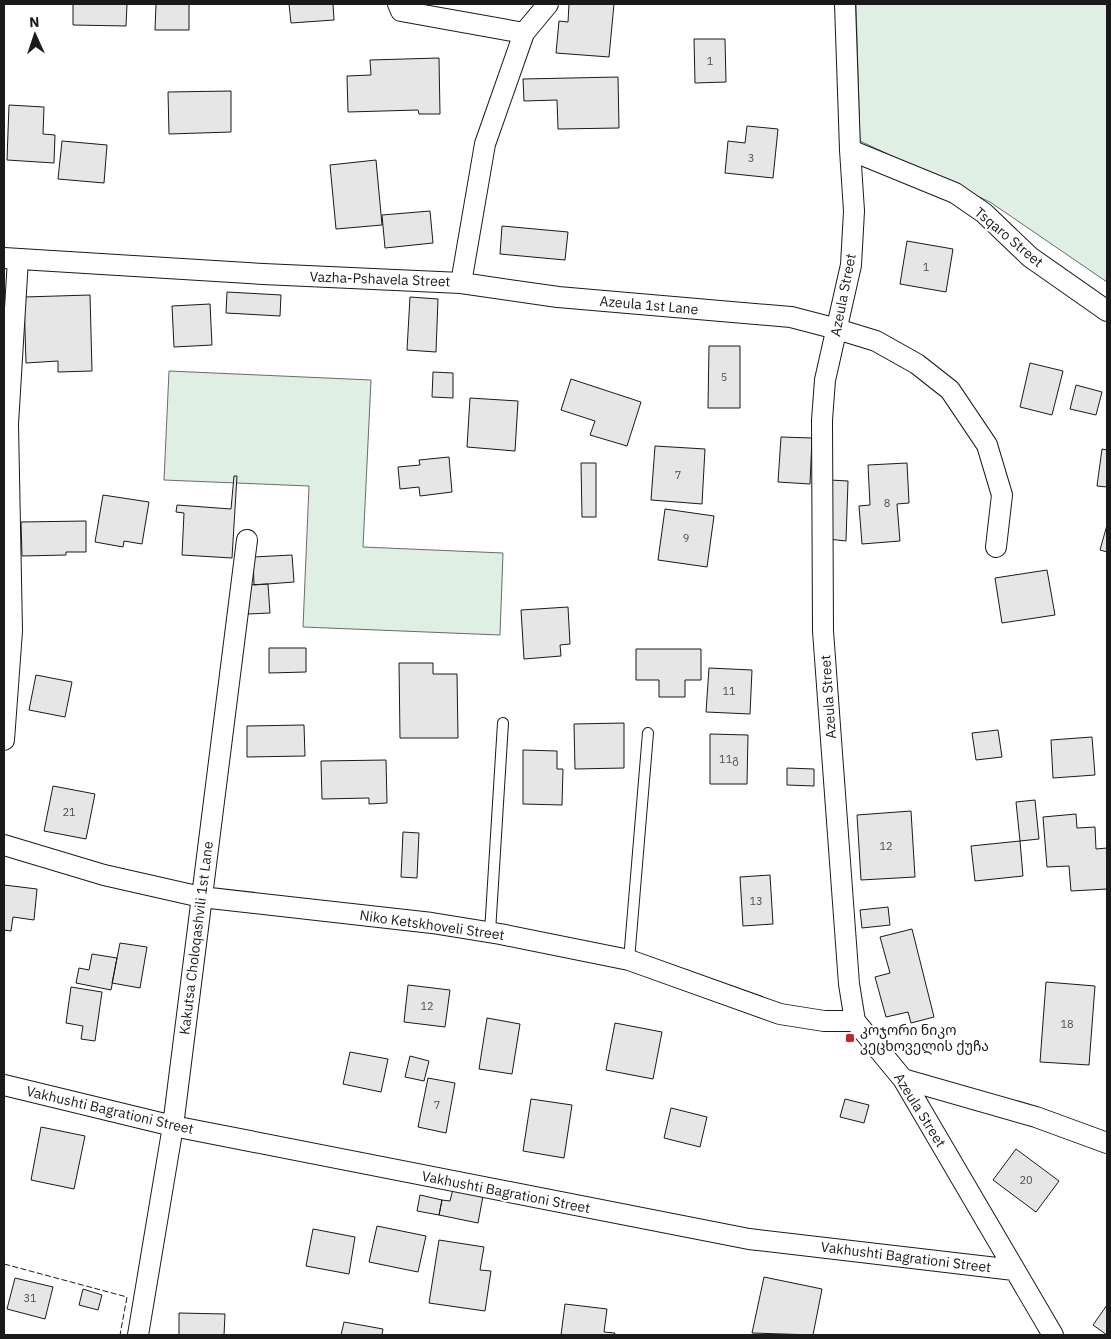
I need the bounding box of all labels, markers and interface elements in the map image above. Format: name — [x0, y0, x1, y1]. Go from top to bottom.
north arrow — [10, 10, 60, 60]
text: N — [29, 13, 40, 31]
house number: 1 — [707, 54, 714, 68]
house number: 3 — [748, 151, 754, 165]
street label: Tsqaro Street — [971, 203, 1047, 271]
street label: Azeula Street — [826, 252, 860, 338]
house number: 1 — [923, 260, 930, 274]
street label: Vazha-Pshavela Street — [309, 268, 451, 290]
street label: Azeula 1st Lane — [599, 292, 699, 318]
house number: 5 — [721, 370, 727, 384]
house number: 7 — [675, 468, 681, 482]
house number: 8 — [884, 496, 890, 510]
house number: 9 — [683, 531, 689, 545]
street label: Azeula Street — [816, 654, 840, 740]
house number: 11 — [722, 684, 736, 698]
house number: 11გ — [719, 752, 739, 766]
house number: 21 — [62, 805, 76, 819]
house number: 12 — [879, 839, 893, 853]
street label: Kakutsa Choloqashvili 1st Lane — [175, 840, 217, 1036]
house number: 13 — [749, 894, 763, 908]
street label: Niko Ketskhoveli Street — [358, 906, 506, 944]
house number: 12 — [420, 999, 434, 1013]
house number: 18 — [1060, 1017, 1074, 1031]
place label: კოჯორი ნიკო კეცხოველის ქუჩა — [860, 1021, 989, 1055]
marker: კოჯორი ნიკო კეცხოველის ქუჩა — [844, 1032, 856, 1044]
street label: Azeula Street — [890, 1070, 950, 1150]
street label: Vakhushti Bagrationi Street — [24, 1082, 196, 1138]
house number: 7 — [434, 1098, 440, 1112]
street label: Vakhushti Bagrationi Street — [420, 1167, 592, 1217]
house number: 20 — [1019, 1173, 1033, 1187]
street label: Vakhushti Bagrationi Street — [820, 1238, 992, 1276]
house number: 31 — [23, 1291, 37, 1305]

